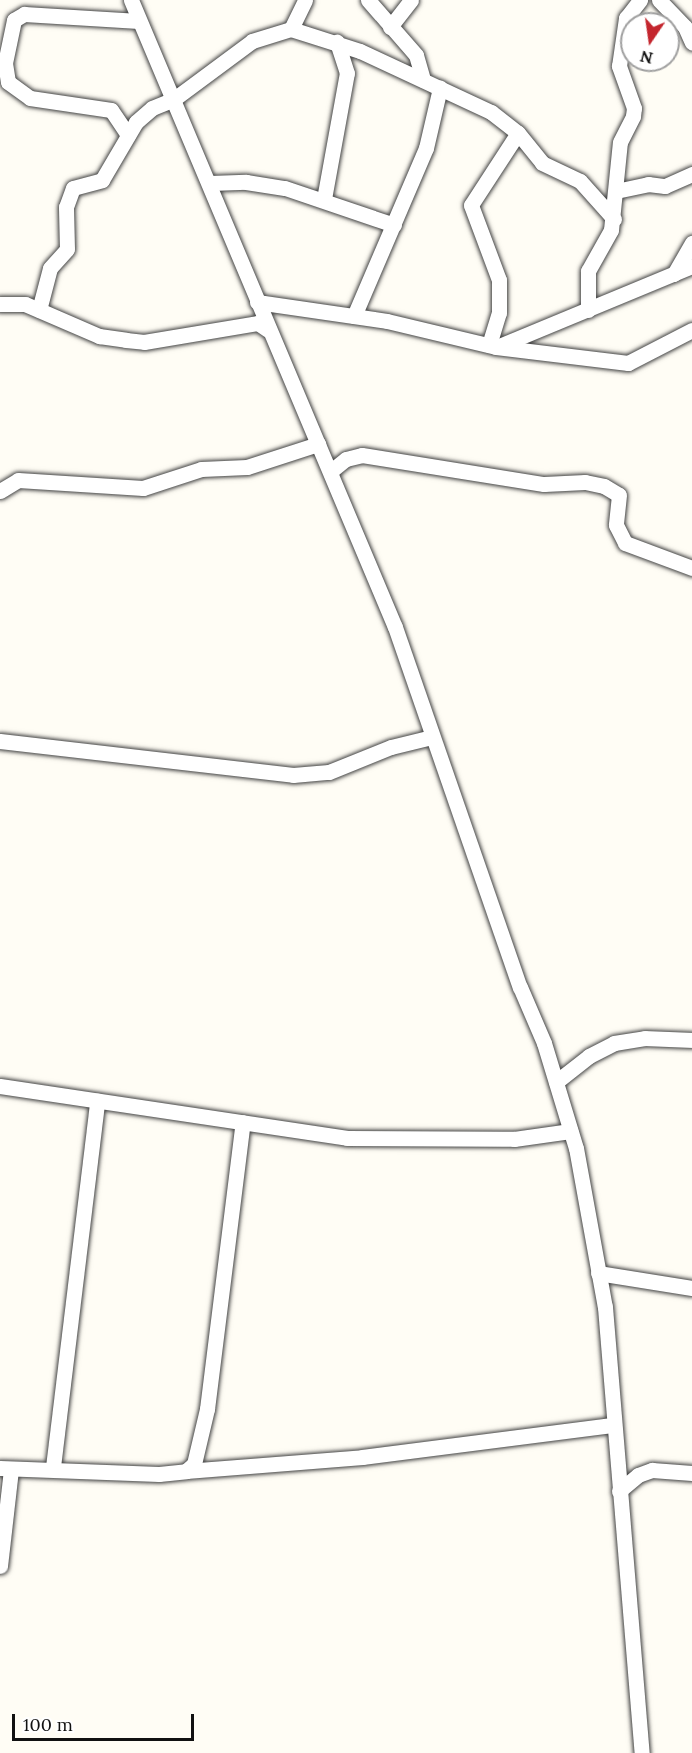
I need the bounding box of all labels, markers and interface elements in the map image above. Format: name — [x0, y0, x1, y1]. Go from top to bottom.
north arrow — [620, 12, 680, 72]
text: N — [638, 46, 655, 69]
scale bar — [15, 1702, 196, 1740]
text: 100 m — [23, 1713, 73, 1736]

